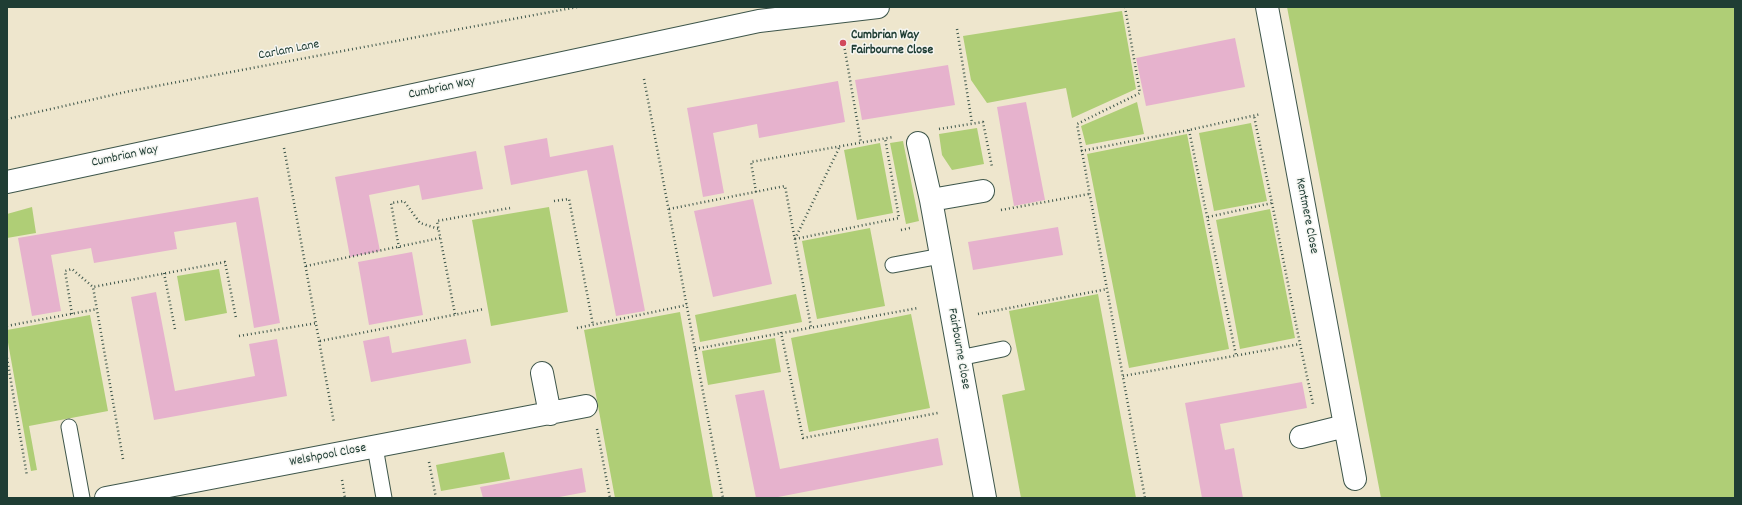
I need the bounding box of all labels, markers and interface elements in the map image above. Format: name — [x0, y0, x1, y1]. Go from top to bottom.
place label: Cumbrian Way Fairbourne Close — [851, 28, 933, 59]
street label: Carlam Lane — [257, 37, 321, 65]
marker: Cumbrian Way Fairbourne Close — [838, 38, 848, 48]
street label: Cumbrian Way — [407, 74, 477, 104]
street label: Cumbrian Way — [90, 142, 160, 172]
street label: Kentmere Close — [1291, 177, 1321, 255]
street label: Fairbourne Close — [943, 307, 973, 391]
street label: Welshpool Close — [288, 441, 368, 471]

